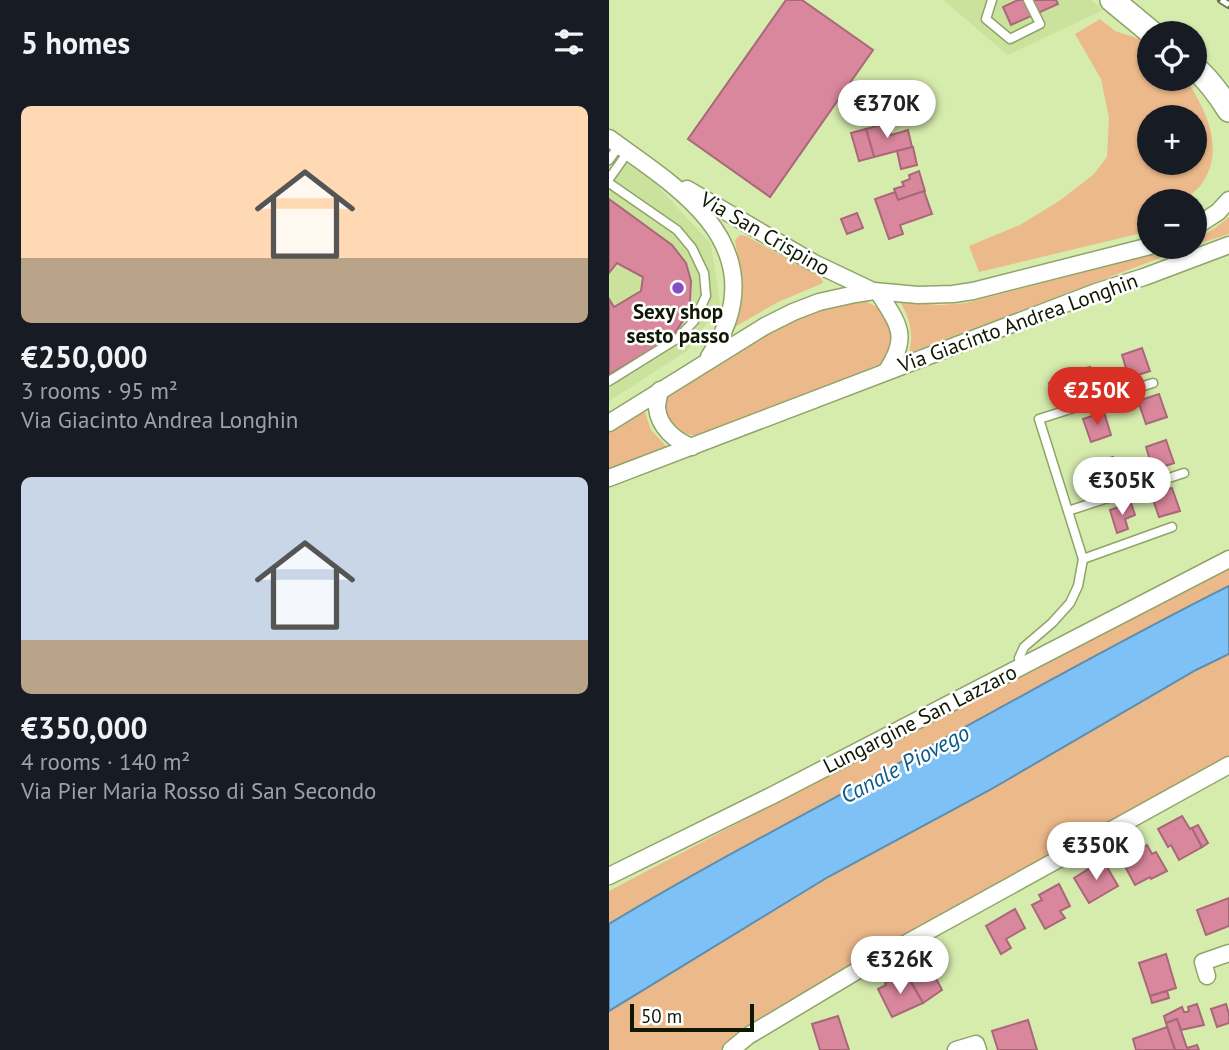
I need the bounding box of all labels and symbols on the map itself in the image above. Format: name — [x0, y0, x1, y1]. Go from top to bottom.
pin: €370K — [838, 80, 936, 140]
street label: Via San Crispino — [695, 185, 835, 282]
street label: Via Giacinto Andrea Longhin — [893, 267, 1141, 379]
marker: Sexy shop sesto passo — [670, 280, 686, 296]
place label: Sexy shop sesto passo — [627, 298, 729, 349]
pin: €250K — [1048, 368, 1146, 427]
pin: €305K — [1073, 458, 1171, 517]
street label: Lungargine San Lazzaro — [818, 658, 1021, 779]
water label: Canale Piovego — [835, 717, 974, 810]
pin: €350K — [1047, 822, 1145, 882]
pin: €326K — [851, 936, 949, 996]
scale bar — [630, 1001, 754, 1033]

